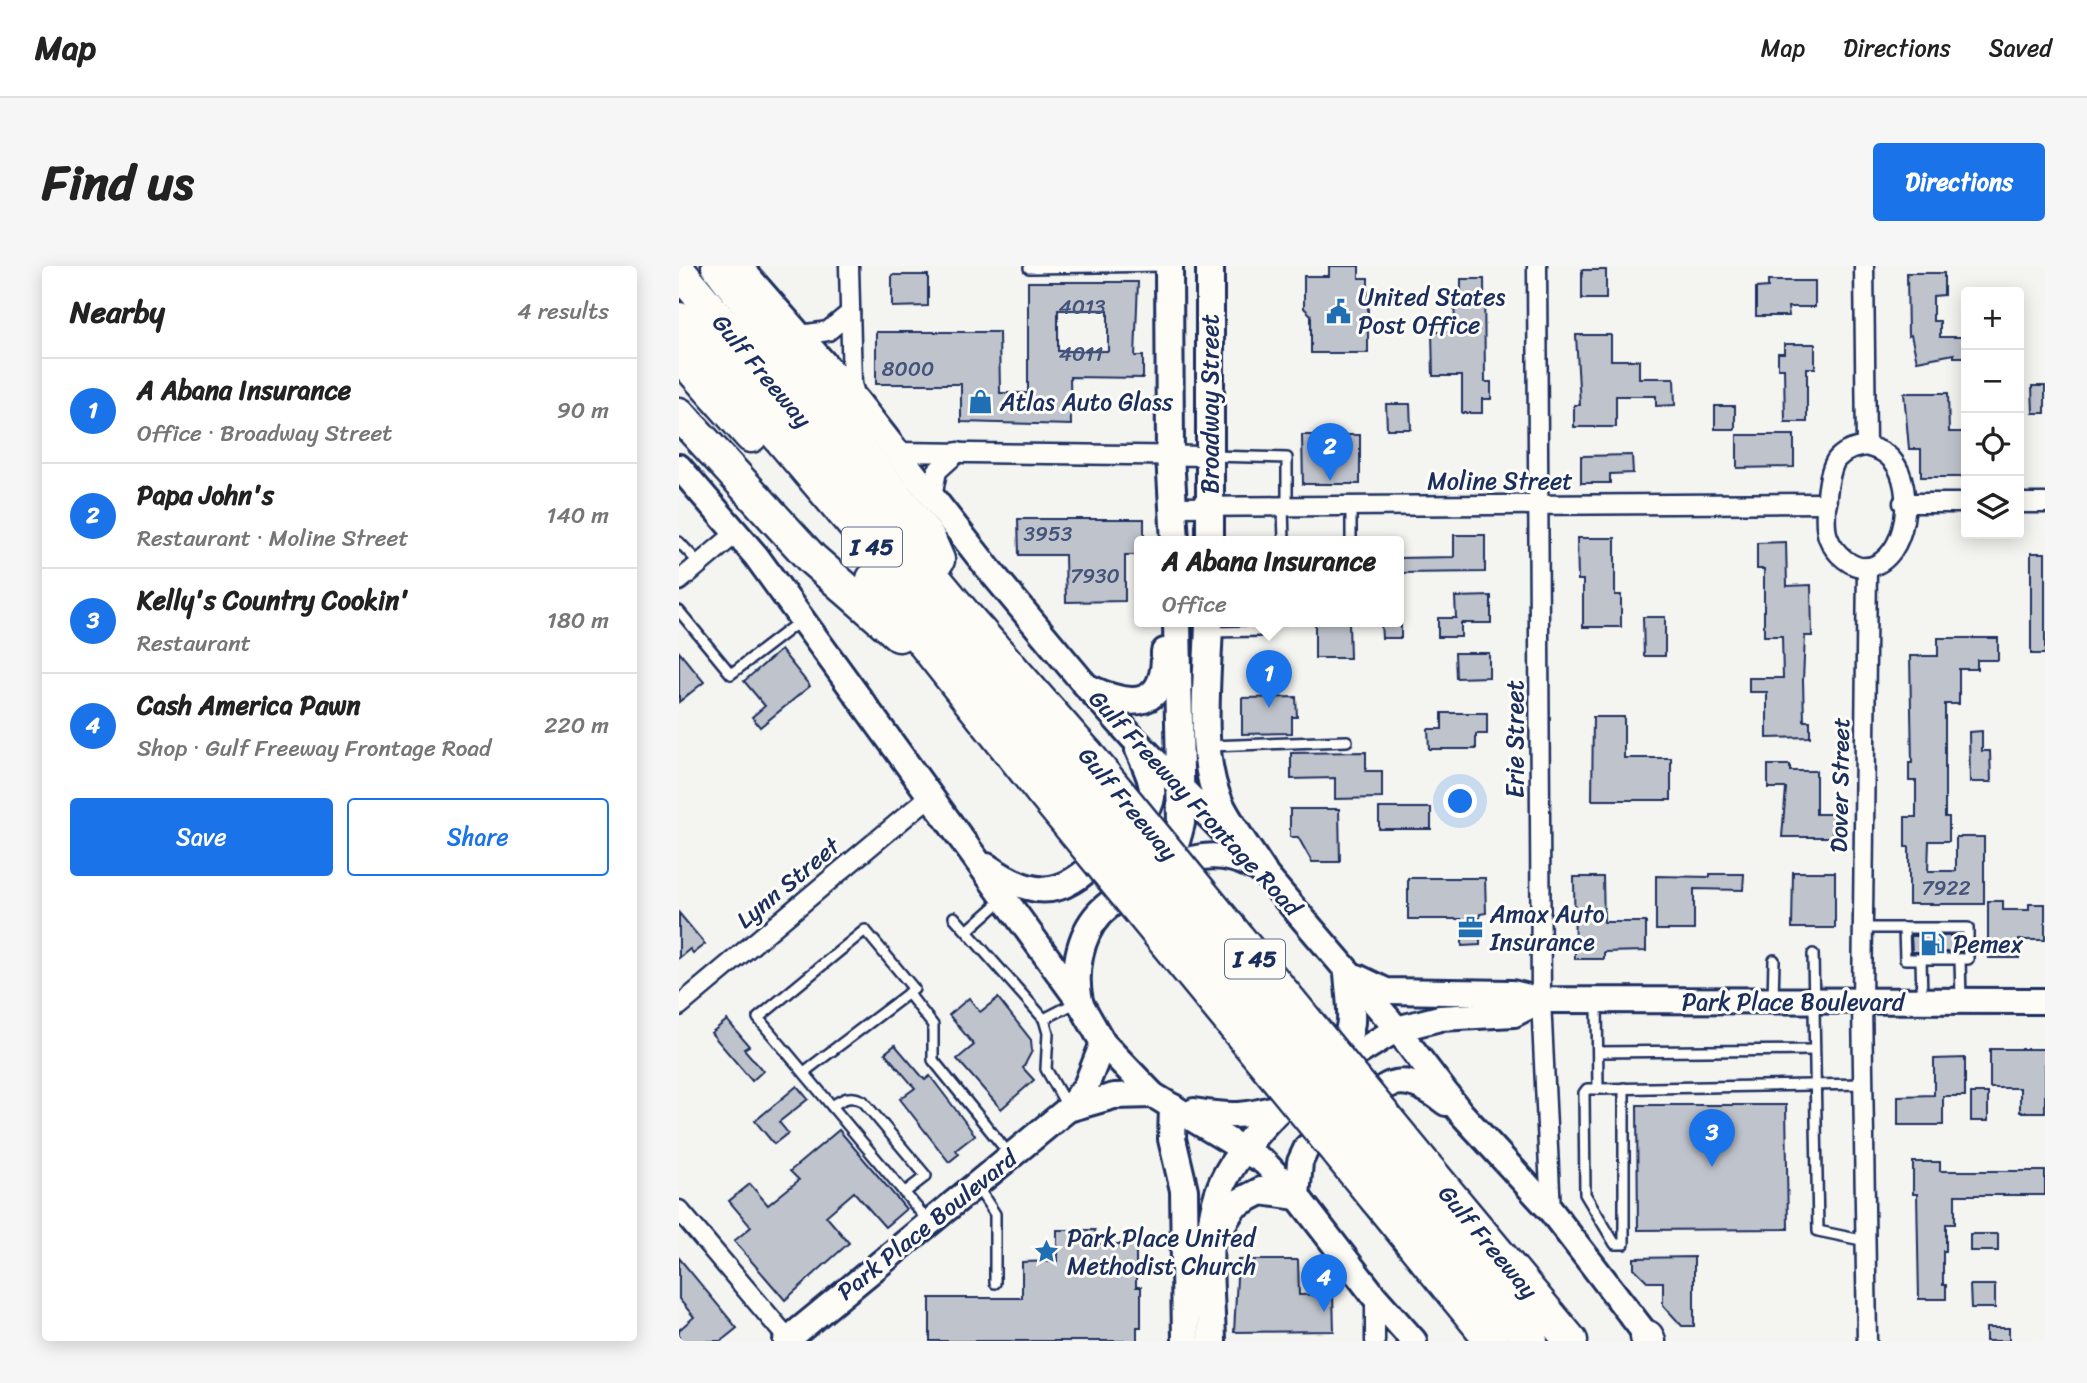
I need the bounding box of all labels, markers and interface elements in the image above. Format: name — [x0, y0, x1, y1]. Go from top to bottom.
text: Map — [35, 19, 96, 77]
text: Map — [1761, 27, 1805, 69]
text: Directions — [1843, 27, 1951, 69]
text: Saved — [1989, 27, 2052, 69]
text: Find us — [42, 139, 194, 226]
button: Directions — [1873, 143, 2045, 221]
place label: United States Post Office — [1358, 276, 1506, 346]
text: Nearby — [70, 285, 165, 339]
map controls — [1961, 287, 2024, 539]
button: + — [1961, 287, 2024, 350]
house number: 4013 — [1059, 288, 1106, 326]
text: 4 results — [517, 291, 609, 332]
public building icon: United States Post Office — [1324, 297, 1352, 325]
street label: Gulf Freeway — [701, 304, 823, 438]
street label: Broadway Street — [1189, 314, 1231, 494]
house number: 4011 — [1059, 335, 1103, 373]
house number: 8000 — [882, 350, 934, 388]
button: − — [1961, 350, 2024, 413]
text: A Abana Insurance — [137, 367, 351, 413]
place label: Atlas Auto Glass — [999, 381, 1174, 423]
shop icon: Atlas Auto Glass — [966, 388, 994, 416]
text: 1 — [88, 390, 98, 431]
text: 90 m — [557, 390, 609, 431]
text: Office · Broadway Street — [137, 413, 392, 454]
button: locate — [1961, 413, 2024, 476]
pin: 2 — [1307, 423, 1353, 481]
street label: Moline Street — [1427, 460, 1573, 502]
text: Papa John's — [137, 472, 274, 518]
button: layers — [1961, 476, 2024, 539]
text: 2 — [86, 495, 100, 536]
text: 140 m — [547, 495, 609, 536]
house number: 3953 — [1024, 515, 1073, 553]
text: Restaurant · Moline Street — [137, 518, 409, 559]
road number: I 45 — [842, 528, 902, 566]
popup — [1134, 536, 1404, 627]
text: A Abana Insurance — [1162, 538, 1376, 584]
house number: 7930 — [1070, 557, 1120, 595]
text: Kelly's Country Cookin' — [137, 577, 409, 623]
text: Office — [1162, 584, 1227, 625]
text: 3 — [87, 600, 99, 641]
text: 180 m — [547, 600, 609, 641]
text: Restaurant — [137, 623, 251, 664]
pin: 1 — [1246, 650, 1292, 708]
street label: Erie Street — [1494, 680, 1536, 798]
text: Cash America Pawn — [137, 682, 360, 728]
street label: Gulf Freeway Frontage Road — [1083, 684, 1307, 922]
text: 4 — [86, 705, 100, 746]
text: 220 m — [544, 705, 609, 746]
street label: Dover Street — [1818, 717, 1862, 853]
text: Shop · Gulf Freeway Frontage Road — [137, 728, 491, 769]
street label: Gulf Freeway — [1072, 741, 1184, 867]
your location — [1443, 784, 1477, 818]
button: Save — [70, 798, 333, 876]
button: Share — [347, 798, 609, 876]
street label: Lynn Street — [726, 826, 851, 939]
house number: 7922 — [1921, 869, 1971, 907]
place label: Amax Auto Insurance — [1489, 893, 1605, 963]
office icon: Amax Auto Insurance — [1456, 914, 1484, 942]
place label: Pemex — [1953, 923, 2024, 965]
fuel station icon: Pemex — [1919, 930, 1947, 958]
road number: I 45 — [1225, 940, 1285, 978]
street label: Park Place Boulevard — [1682, 981, 1906, 1023]
pin: 3 — [1689, 1109, 1735, 1167]
street label: Park Place Boulevard — [827, 1138, 1028, 1311]
street label: Gulf Freeway — [1427, 1175, 1549, 1309]
place label: Park Place United Methodist Church — [1067, 1217, 1258, 1287]
place icon: Park Place United Methodist Church — [1033, 1238, 1061, 1266]
pin: 4 — [1301, 1254, 1347, 1312]

